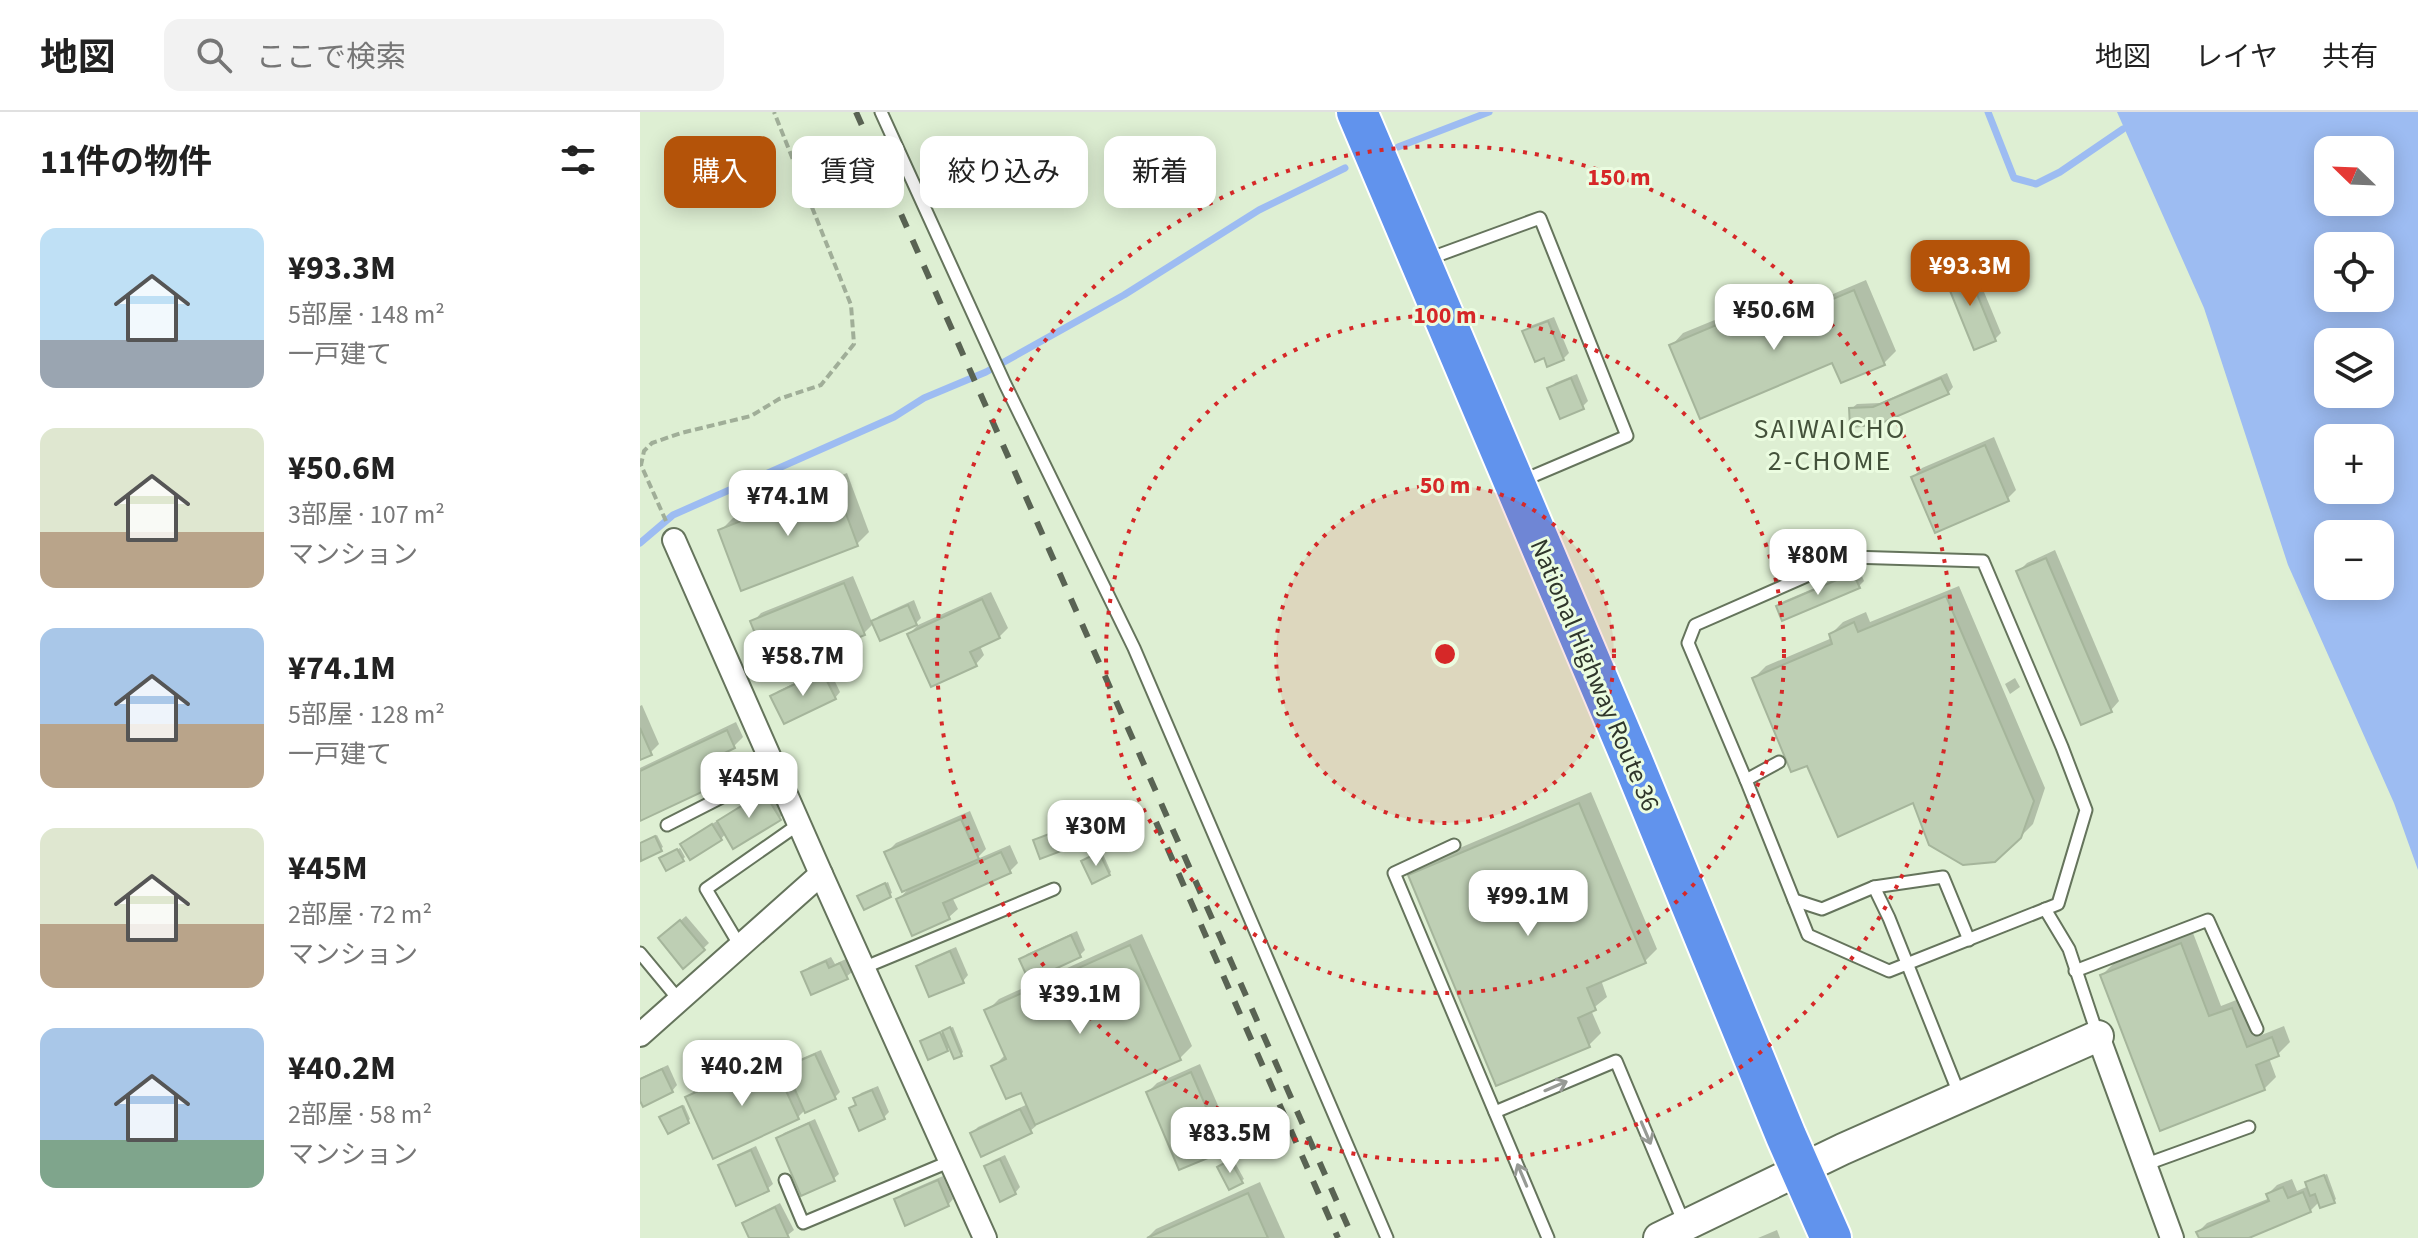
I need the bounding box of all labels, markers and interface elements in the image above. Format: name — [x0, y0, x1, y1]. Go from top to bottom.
search box — [164, 19, 724, 91]
text: 地図 — [40, 31, 116, 85]
icon: search — [192, 33, 236, 77]
text: ここで検索 — [256, 36, 406, 79]
text: 地図 — [2095, 37, 2151, 77]
text: レイヤ — [2195, 37, 2278, 77]
text: 共有 — [2322, 37, 2378, 77]
chip: 購入 — [664, 136, 776, 208]
chip: 賃貸 — [792, 136, 904, 208]
chip: 絞り込み — [920, 136, 1088, 208]
chip: 新着 — [1104, 136, 1216, 208]
north arrow — [2314, 136, 2394, 216]
map controls — [2314, 136, 2394, 600]
text: 11件の物件 — [40, 138, 212, 187]
icon: filters — [556, 138, 600, 182]
text: 150 m — [1587, 160, 1651, 195]
button: locate — [2314, 232, 2394, 312]
pin: ¥93.3M — [1905, 240, 2035, 308]
text: ¥93.3M — [288, 244, 396, 293]
text: ¥93.3M — [1929, 247, 2011, 284]
icon: home — [104, 260, 200, 356]
pin: ¥50.6M — [1709, 284, 1839, 352]
text: ¥50.6M — [1733, 291, 1815, 328]
text: 5部屋 · 148 m² — [288, 296, 445, 333]
text: 100 m — [1413, 298, 1477, 333]
button: layers — [2314, 328, 2394, 408]
text: 一戸建て — [288, 336, 392, 373]
district label: SAIWAICHO 2-CHOME — [1754, 409, 1906, 481]
button: + — [2314, 424, 2394, 504]
text: ¥50.6M — [288, 444, 396, 493]
icon: home — [104, 460, 200, 556]
text: 50 m — [1420, 468, 1470, 503]
pin: ¥74.1M — [723, 470, 853, 538]
text: ¥74.1M — [747, 477, 829, 514]
text: 3部屋 · 107 m² — [288, 496, 445, 533]
button: − — [2314, 520, 2394, 600]
pin: ¥80M — [1771, 529, 1865, 597]
street label: National Highway Route 36 — [1521, 533, 1669, 817]
text: マンション — [288, 536, 418, 573]
text: ¥80M — [1788, 536, 1849, 573]
pin: ¥58.7M — [738, 630, 868, 698]
text: ¥58.7M — [762, 637, 844, 674]
centre of rings — [1431, 640, 1459, 668]
text: ¥74.1M — [288, 644, 396, 693]
icon: home — [104, 660, 200, 756]
text: 5部屋 · 128 m² — [288, 696, 445, 733]
text: 一戸建て — [288, 736, 392, 773]
pin: ¥45M — [702, 752, 796, 820]
text: ¥45M — [719, 759, 780, 796]
pin: ¥30M — [1049, 800, 1143, 868]
text: ¥30M — [1066, 807, 1127, 844]
text: ¥45M — [288, 844, 368, 893]
icon: home — [104, 860, 200, 956]
pin: ¥99.1M — [1463, 870, 1593, 938]
text: ¥99.1M — [1487, 877, 1569, 914]
text: 2部屋 · 72 m² — [288, 896, 432, 933]
text: マンション — [288, 936, 418, 973]
pin: ¥39.1M — [1015, 968, 1145, 1036]
text: ¥39.1M — [1039, 975, 1121, 1012]
pin: ¥40.2M — [677, 1040, 807, 1108]
text: ¥40.2M — [288, 1044, 396, 1093]
text: ¥40.2M — [701, 1047, 783, 1084]
icon: home — [104, 1060, 200, 1156]
one-way arrow — [1543, 1078, 1568, 1092]
text: 2部屋 · 58 m² — [288, 1096, 432, 1133]
pin: ¥83.5M — [1165, 1107, 1295, 1175]
text: ¥83.5M — [1189, 1114, 1271, 1151]
one-way arrow — [1640, 1120, 1655, 1144]
text: マンション — [288, 1136, 418, 1173]
one-way arrow — [1513, 1163, 1528, 1188]

